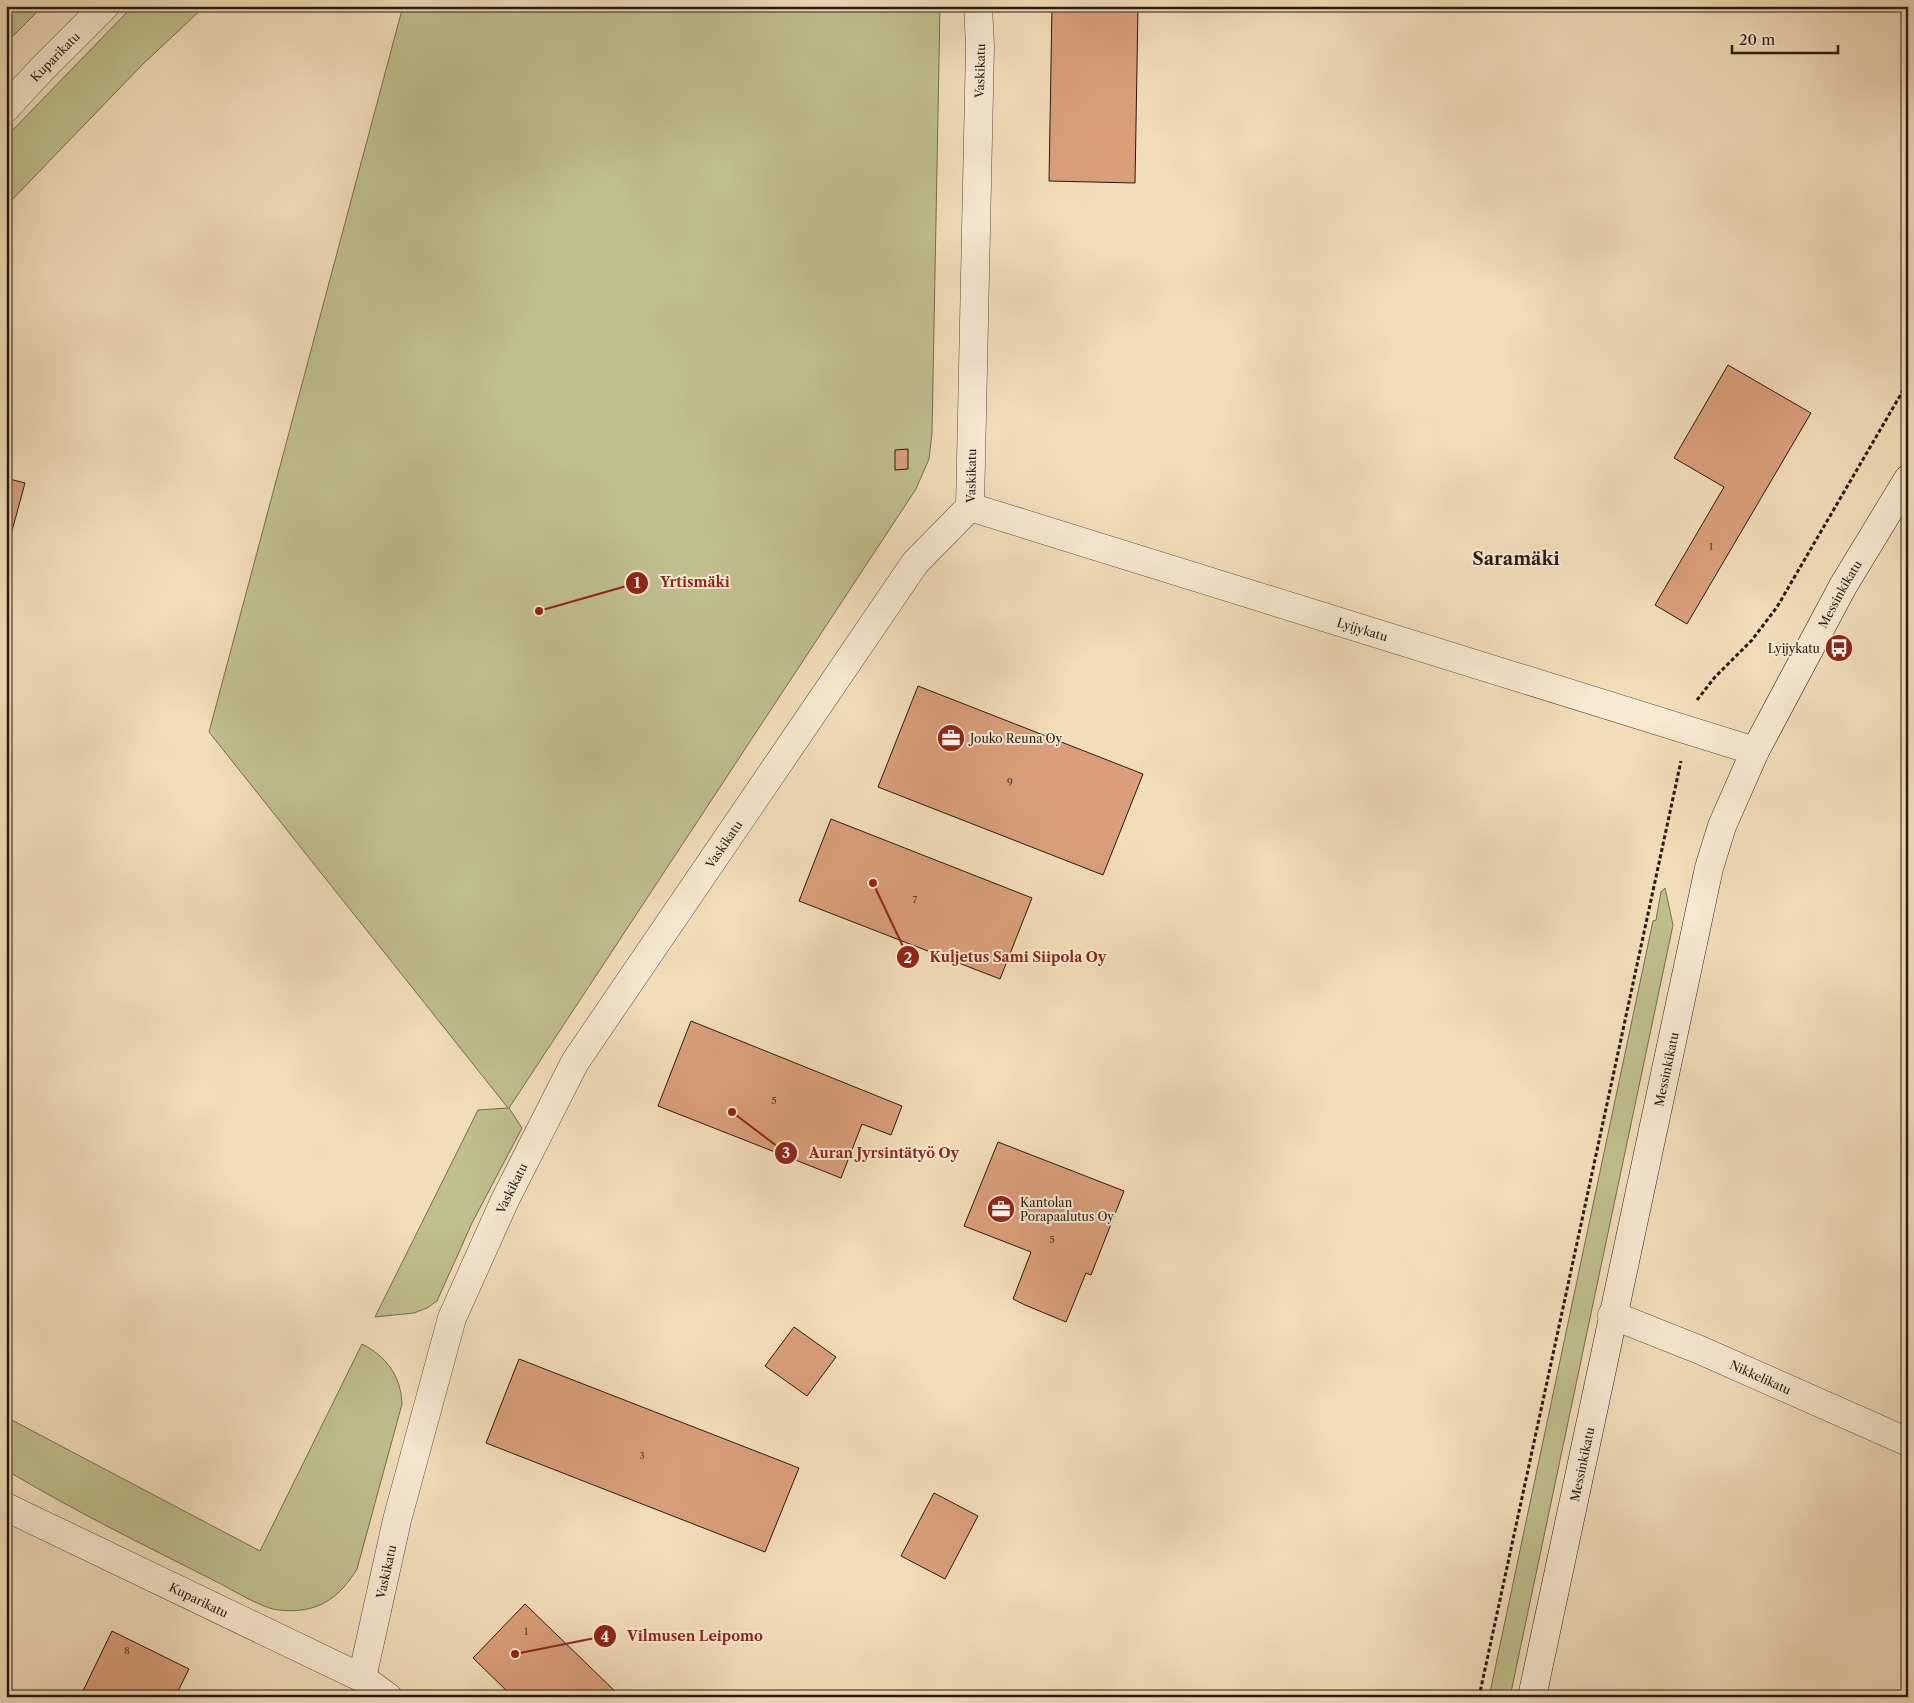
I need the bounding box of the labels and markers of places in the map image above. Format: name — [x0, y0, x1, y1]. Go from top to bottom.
callout: Yrtismäki — [625, 568, 739, 597]
bus stop icon: Lyijykatu — [1824, 633, 1854, 663]
place label: Lyijykatu — [1768, 641, 1821, 656]
office icon: Jouko Reuna Oy — [936, 723, 966, 753]
place label: Jouko Reuna Oy — [968, 731, 1063, 746]
callout: Kuljetus Sami Siipola Oy — [895, 943, 1117, 972]
callout: Auran Jyrsintätyö Oy — [773, 1139, 969, 1168]
office icon: Kantolan Porapaalutus Oy — [986, 1194, 1016, 1224]
place label: Kantolan Porapaalutus Oy — [1020, 1195, 1114, 1224]
callout: Vilmusen Leipomo — [592, 1622, 773, 1651]

